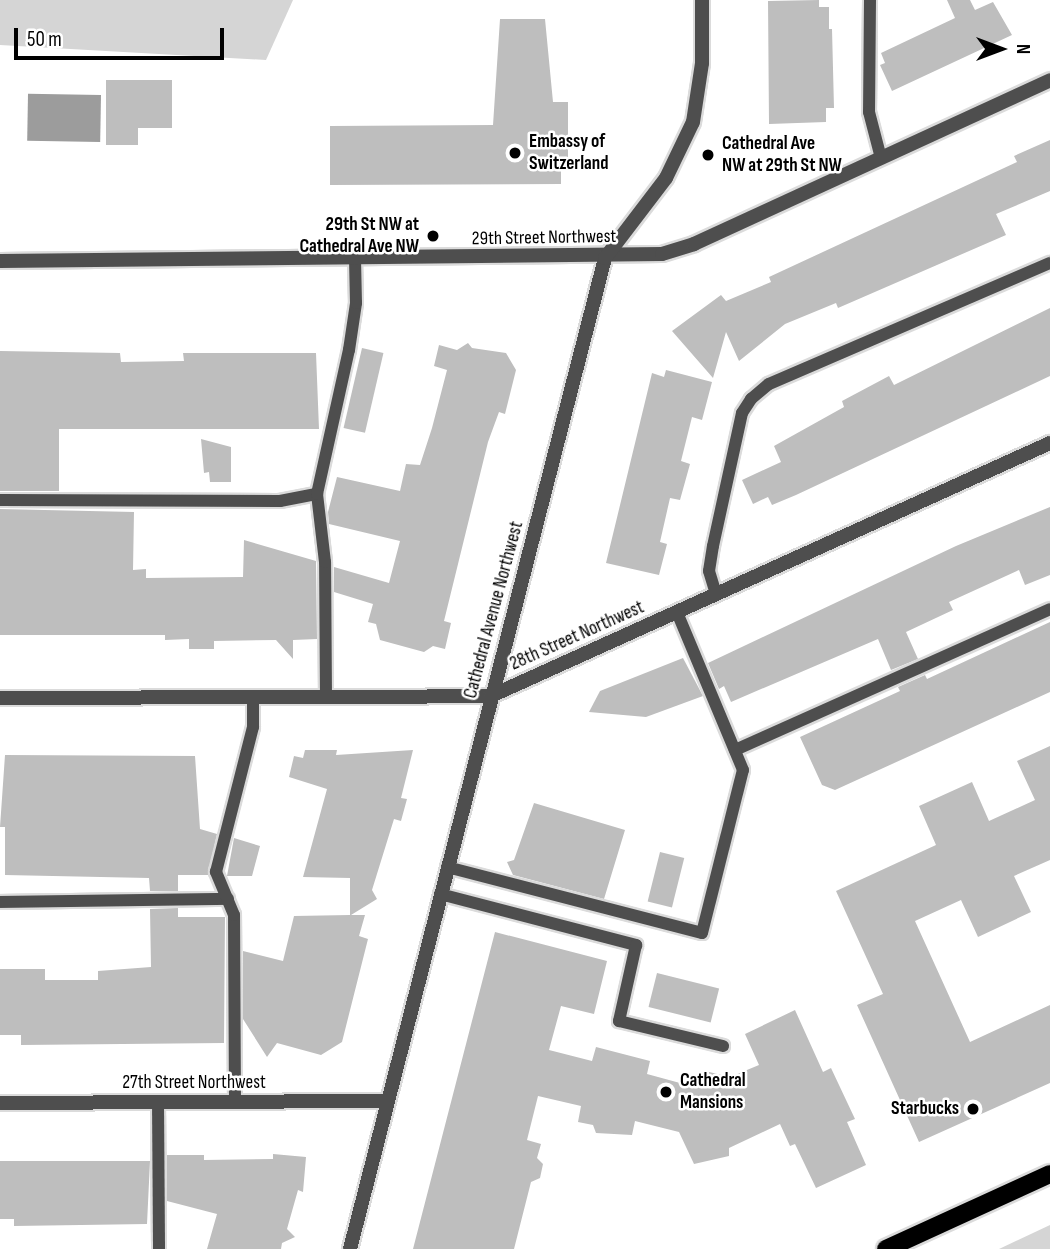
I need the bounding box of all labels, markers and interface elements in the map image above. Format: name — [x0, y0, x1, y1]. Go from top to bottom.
scale bar — [18, 14, 228, 58]
north arrow — [966, 14, 1036, 84]
text: 50 m — [27, 27, 62, 52]
text: N — [1011, 44, 1034, 54]
place label: Embassy of Switzerland — [529, 131, 609, 175]
place label: Cathedral Ave NW at 29th St NW — [722, 133, 842, 177]
marker: Embassy of Switzerland — [507, 145, 523, 161]
marker: Cathedral Ave NW at 29th St NW — [700, 147, 716, 163]
place label: 29th St NW at Cathedral Ave NW — [299, 214, 419, 258]
street label: 29th Street Northwest — [472, 225, 616, 251]
marker: 29th St NW at Cathedral Ave NW — [425, 228, 441, 244]
street label: Cathedral Avenue Northwest — [459, 519, 529, 701]
street label: 28th Street Northwest — [506, 596, 648, 676]
place label: Cathedral Mansions — [680, 1070, 746, 1114]
street label: 27th Street Northwest — [122, 1072, 266, 1094]
marker: Cathedral Mansions — [658, 1084, 674, 1100]
place label: Starbucks — [891, 1098, 959, 1120]
marker: Starbucks — [965, 1101, 981, 1117]

